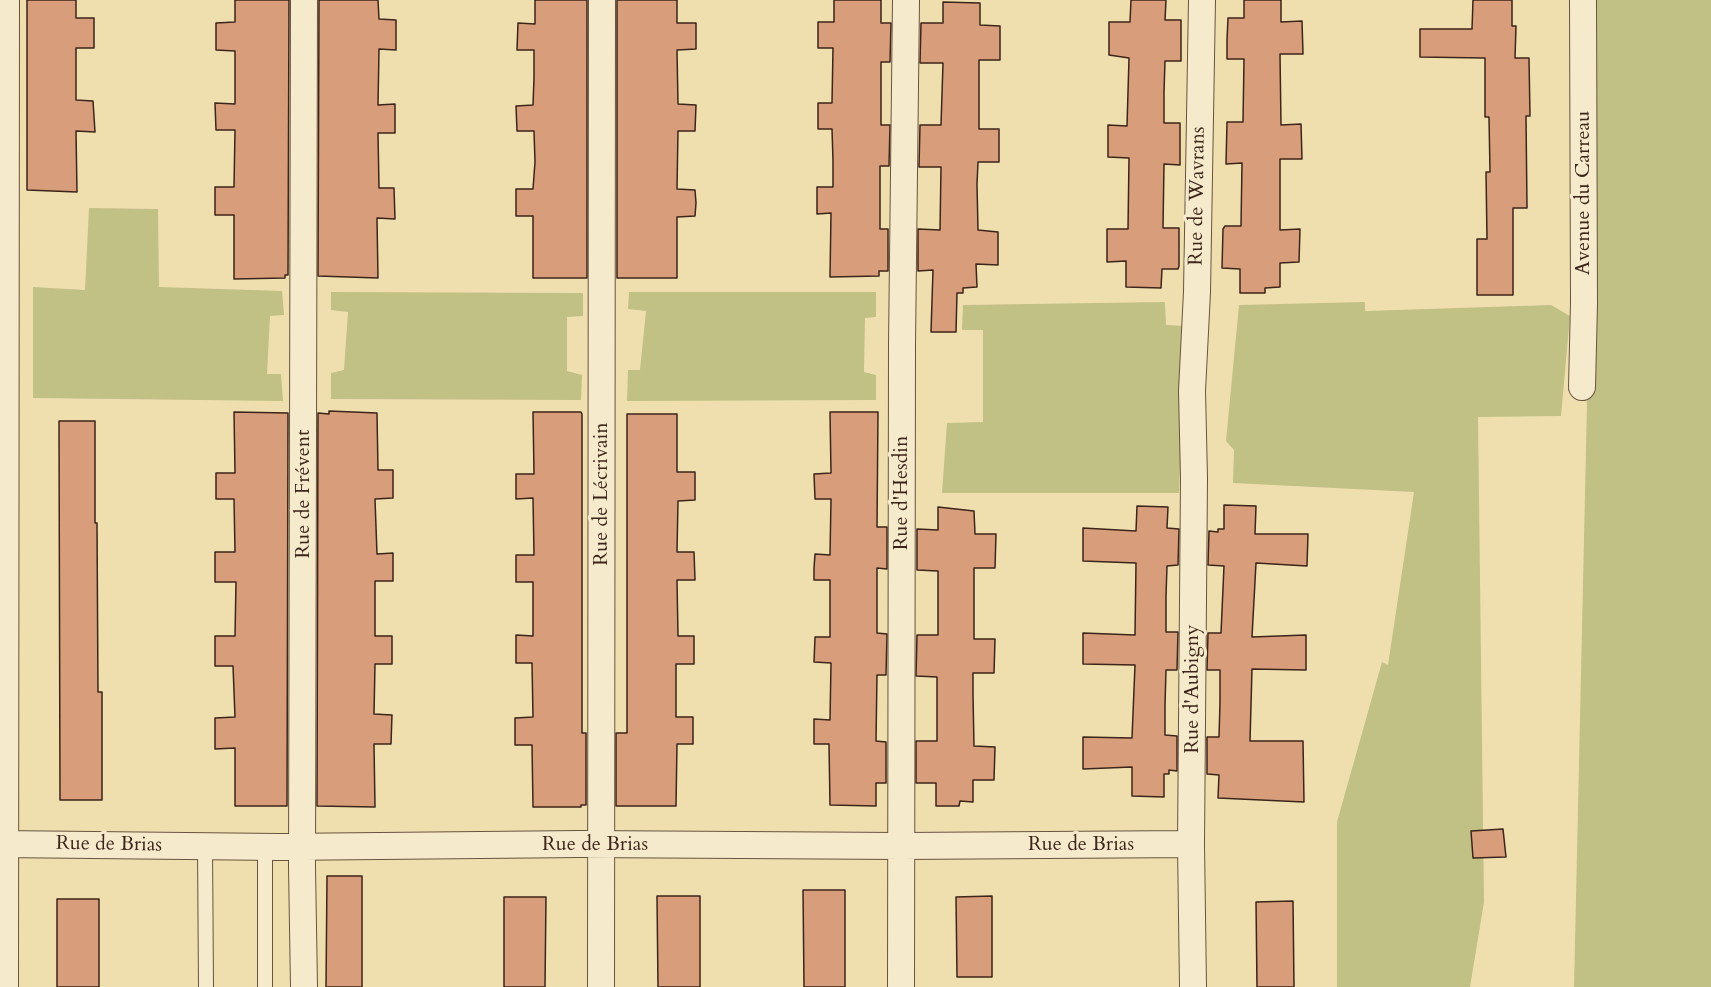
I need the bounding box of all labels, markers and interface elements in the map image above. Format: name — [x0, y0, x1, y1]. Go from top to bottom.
street label: Avenue du Carreau — [1572, 111, 1596, 275]
street label: Rue de Wavrans — [1185, 126, 1211, 266]
street label: Rue de Lécrivain — [590, 422, 614, 566]
street label: Rue de Frévent — [292, 429, 316, 559]
street label: Rue d'Hesdin — [890, 436, 914, 550]
street label: Rue d'Aubigny — [1181, 624, 1205, 754]
street label: Rue de Brias — [56, 832, 162, 858]
street label: Rue de Brias — [542, 833, 648, 857]
street label: Rue de Brias — [1028, 833, 1134, 857]

